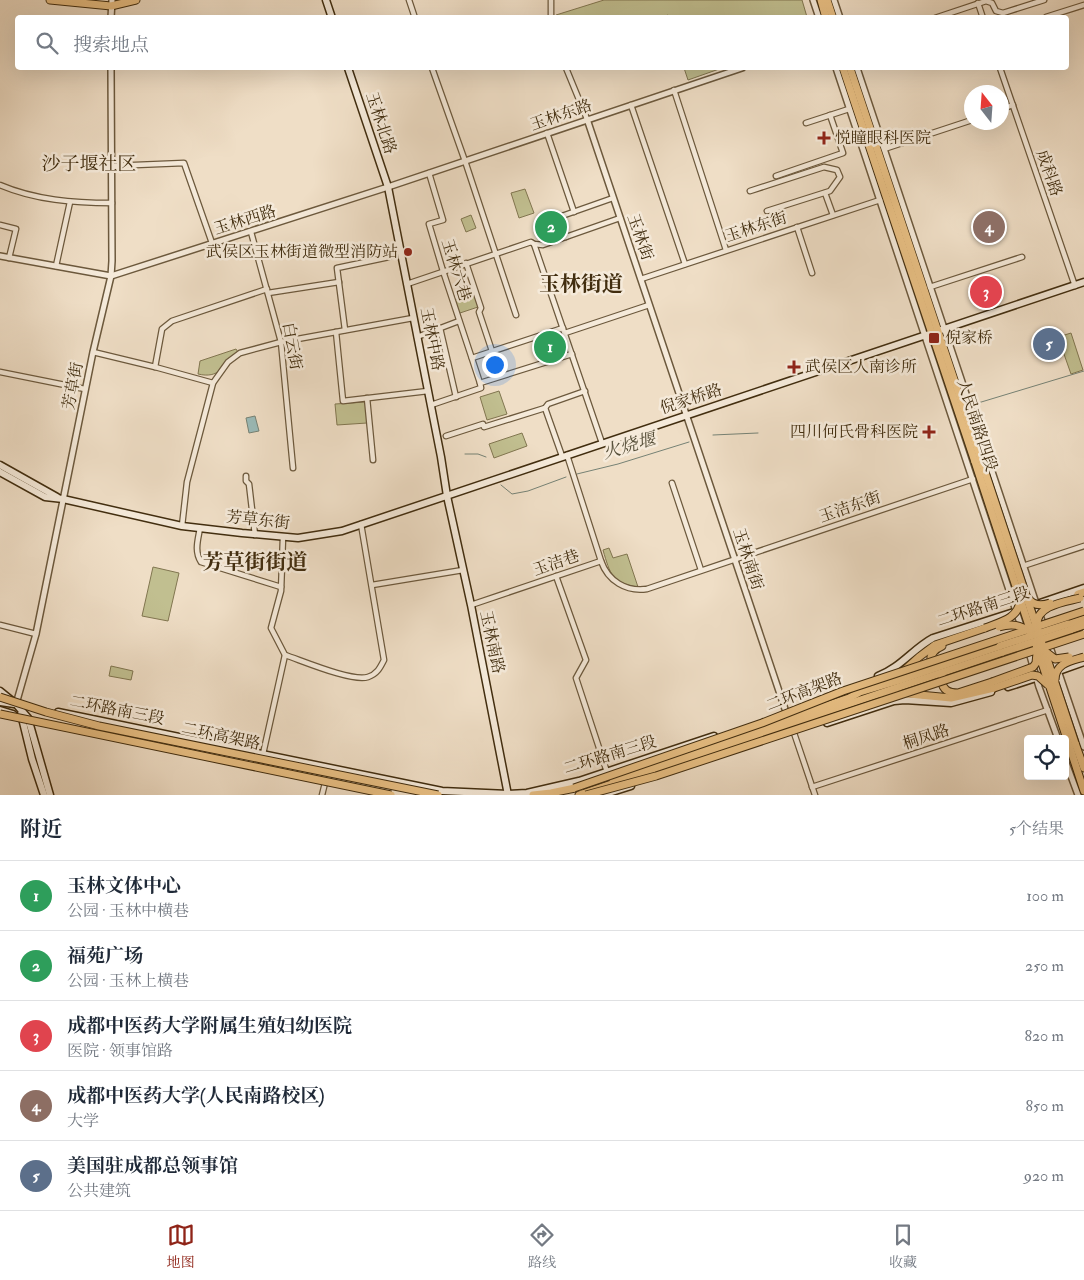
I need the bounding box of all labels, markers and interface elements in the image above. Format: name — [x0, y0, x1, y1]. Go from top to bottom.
search box — [15, 15, 1069, 70]
icon: search — [33, 29, 61, 57]
text: 搜索地点 — [73, 33, 149, 57]
north arrow — [964, 85, 1009, 130]
street label: 玉林北路 — [362, 89, 400, 157]
street label: 玉林东路 — [527, 95, 595, 135]
place label: 悦瞳眼科医院 — [835, 128, 931, 148]
marker: 悦瞳眼科医院 — [817, 131, 831, 145]
street label: 成科路 — [1032, 147, 1066, 199]
district label: 沙子堰社区 — [41, 152, 137, 176]
street label: 玉林西路 — [211, 201, 279, 239]
pin: 2 — [535, 208, 567, 246]
street label: 玉林东街 — [722, 208, 790, 246]
pin: 4 — [973, 208, 1005, 246]
street label: 玉林街 — [623, 211, 657, 263]
street label: 玉林六巷 — [437, 236, 475, 304]
place label: 武侯区玉林街道微型消防站 — [206, 242, 398, 262]
marker: 武侯区玉林街道微型消防站 — [402, 246, 414, 258]
district label: 玉林街道 — [539, 271, 623, 298]
pin: 3 — [970, 273, 1002, 311]
street label: 玉林中路 — [416, 306, 448, 372]
street label: 白云街 — [278, 321, 306, 371]
pin: 5 — [1033, 325, 1065, 363]
pin: 1 — [534, 328, 566, 366]
place label: 倪家桥 — [945, 328, 993, 348]
marker: 倪家桥 — [927, 331, 941, 345]
your location — [482, 352, 508, 378]
place label: 武侯区人南诊所 — [805, 357, 917, 377]
marker: 武侯区人南诊所 — [787, 360, 801, 374]
street label: 芳草街 — [59, 361, 87, 411]
street label: 人民南路四段 — [953, 376, 1001, 474]
street label: 倪家桥路 — [657, 380, 725, 418]
place label: 四川何氏骨科医院 — [790, 422, 918, 442]
marker: 四川何氏骨科医院 — [922, 425, 936, 439]
water label: 火烧堰 — [600, 427, 661, 464]
street label: 玉洁东街 — [816, 487, 884, 527]
street label: 芳草东街 — [225, 507, 291, 533]
street label: 玉林南街 — [729, 525, 767, 593]
street label: 玉洁巷 — [530, 546, 582, 580]
district label: 芳草街街道 — [203, 549, 308, 576]
street label: 二环路南三段 — [934, 583, 1032, 631]
street label: 玉林南路 — [476, 609, 508, 675]
street label: 二环高架路 — [763, 668, 845, 716]
street label: 二环路南三段 — [68, 691, 166, 729]
street label: 二环高架路 — [180, 718, 262, 754]
street label: 桐凤路 — [900, 720, 952, 754]
street label: 二环路南三段 — [561, 731, 659, 779]
map controls — [1024, 735, 1069, 780]
button: locate — [1024, 735, 1069, 780]
text: 附近 — [20, 816, 62, 843]
text: 5个结果 — [1009, 819, 1064, 839]
text: 玉林文体中心 — [67, 874, 181, 898]
text: 1 — [33, 886, 39, 906]
text: 100 m — [1026, 886, 1064, 906]
text: 公园 · 玉林中横巷 — [67, 901, 189, 921]
text: 福苑广场 — [67, 944, 143, 968]
text: 2 — [32, 956, 40, 976]
text: 250 m — [1025, 956, 1064, 976]
text: 公园 · 玉林上横巷 — [67, 971, 189, 991]
text: 成都中医药大学附属生殖妇幼医院 — [67, 1014, 352, 1038]
text: 3 — [33, 1026, 39, 1046]
text: 820 m — [1024, 1026, 1064, 1046]
text: 医院 · 领事馆路 — [67, 1041, 173, 1061]
text: 成都中医药大学(人民南路校区) — [67, 1084, 324, 1108]
text: 4 — [32, 1096, 40, 1116]
text: 850 m — [1026, 1096, 1064, 1116]
text: 大学 — [67, 1111, 99, 1131]
text: 美国驻成都总领事馆 — [67, 1154, 238, 1178]
text: 5 — [32, 1166, 40, 1186]
text: 920 m — [1024, 1166, 1064, 1186]
text: 公共建筑 — [67, 1181, 131, 1201]
tab: 地图 — [167, 1221, 195, 1271]
tab: 路线 — [528, 1221, 556, 1271]
tab: 收藏 — [889, 1221, 917, 1271]

